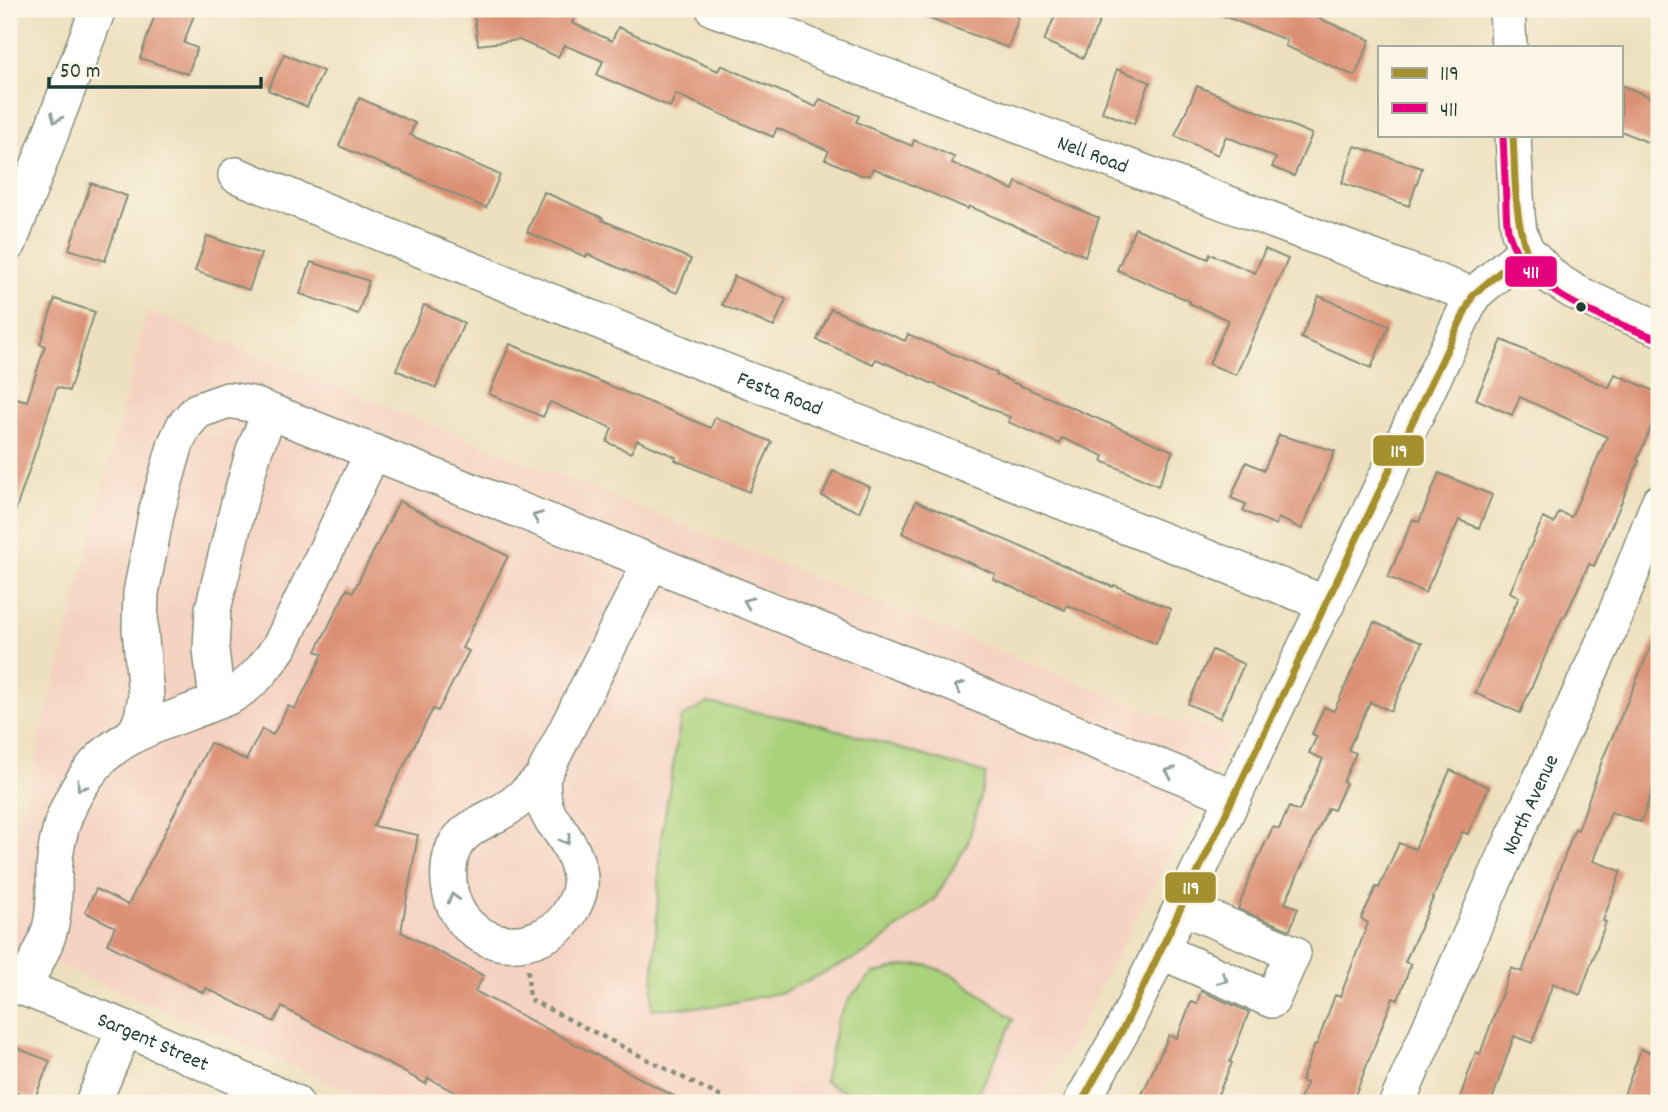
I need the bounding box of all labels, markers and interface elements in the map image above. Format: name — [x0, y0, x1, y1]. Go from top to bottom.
scale bar — [49, 46, 261, 90]
legend — [1378, 46, 1622, 136]
text: 50 m — [60, 58, 100, 88]
text: 119 — [1440, 61, 1459, 91]
text: 411 — [1440, 97, 1458, 127]
one-way arrow — [51, 112, 65, 124]
street label: Nell Road — [1052, 129, 1132, 183]
line badge: 411 — [1504, 255, 1558, 288]
text: 411 — [1523, 261, 1539, 288]
unlabelled marker — [1574, 300, 1588, 314]
street label: Festa Road — [732, 365, 826, 425]
line badge: 119 — [1372, 434, 1425, 467]
text: 119 — [1390, 440, 1408, 467]
one-way arrow — [532, 512, 544, 526]
one-way arrow — [743, 596, 755, 610]
one-way arrow — [954, 681, 966, 695]
street label: North Avenue — [1496, 750, 1568, 860]
one-way arrow — [1165, 766, 1177, 780]
one-way arrow — [77, 778, 89, 791]
one-way arrow — [558, 833, 571, 846]
line badge: 119 — [1164, 871, 1217, 904]
text: 119 — [1182, 877, 1200, 904]
one-way arrow — [446, 893, 461, 905]
one-way arrow — [1216, 971, 1228, 985]
street label: Sargent Street — [92, 1006, 213, 1081]

